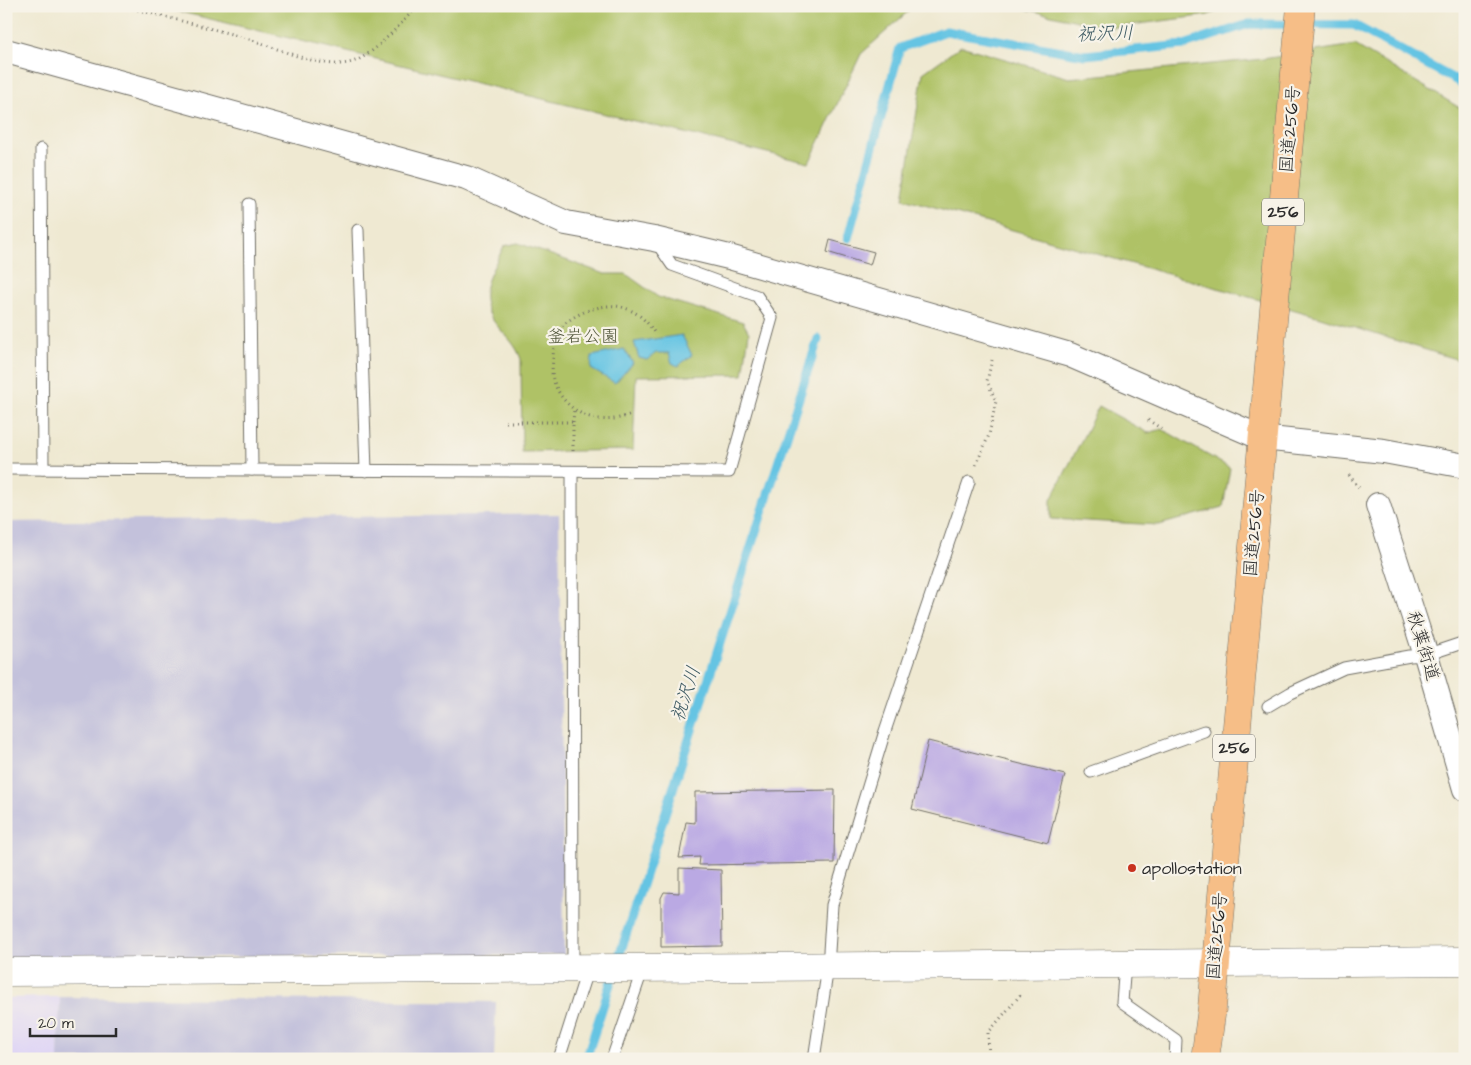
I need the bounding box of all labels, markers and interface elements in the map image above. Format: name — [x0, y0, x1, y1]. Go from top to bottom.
water label: 祝沢川 — [1076, 20, 1134, 48]
street label: 国道256号 — [1274, 84, 1306, 174]
road number: 256 — [1262, 198, 1304, 226]
park label: 釜岩公園 — [547, 324, 619, 349]
street label: 国道256号 — [1238, 488, 1270, 578]
street label: 秋葉街道 — [1401, 608, 1445, 684]
water label: 祝沢川 — [664, 663, 708, 725]
road number: 256 — [1213, 734, 1255, 761]
place label: apollostation — [1142, 856, 1242, 881]
marker: apollostation — [1126, 862, 1138, 874]
street label: 国道256号 — [1201, 891, 1233, 981]
scale bar — [30, 1005, 116, 1037]
text: 20 m — [38, 1013, 74, 1034]

